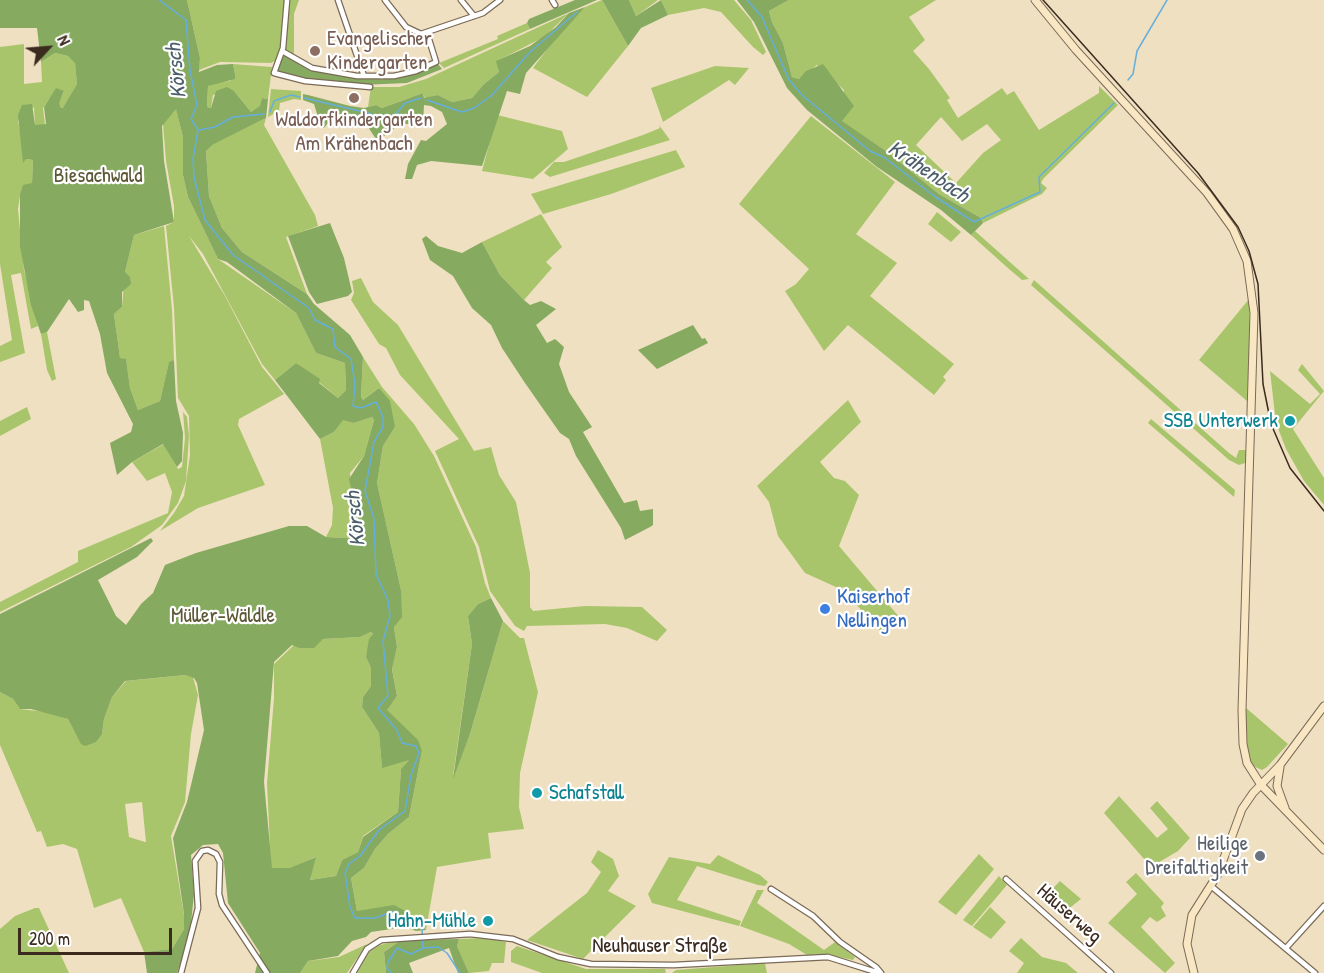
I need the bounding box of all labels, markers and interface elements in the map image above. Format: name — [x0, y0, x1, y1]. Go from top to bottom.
north arrow — [18, 18, 78, 78]
place label: Evangelischer Kindergarten — [327, 26, 432, 76]
text: N — [52, 31, 76, 49]
water label: Körsch — [161, 42, 193, 100]
marker: Evangelischer Kindergarten — [308, 44, 322, 58]
marker: Waldorfkindergarten Am Krähenbach — [347, 91, 361, 105]
place label: Waldorfkindergarten Am Krähenbach — [275, 107, 433, 157]
water label: Krähenbach — [882, 135, 974, 209]
park label: Biesachwald — [54, 163, 142, 189]
place label: SSB Unterwerk — [1164, 408, 1278, 434]
marker: SSB Unterwerk — [1283, 414, 1297, 428]
water label: Körsch — [340, 490, 372, 548]
place label: Kaiserhof Nellingen — [837, 584, 910, 634]
marker: Kaiserhof Nellingen — [818, 602, 832, 616]
park label: Müller-Wäldle — [171, 603, 275, 629]
place label: Schafstall — [549, 780, 624, 806]
marker: Schafstall — [530, 786, 544, 800]
place label: Heilige Dreifaltigkeit — [1145, 831, 1248, 881]
marker: Heilige Dreifaltigkeit — [1253, 849, 1267, 863]
street label: Häuserweg — [1031, 879, 1107, 949]
place label: Hahn-Mühle — [387, 908, 476, 934]
marker: Hahn-Mühle — [481, 914, 495, 928]
scale bar — [21, 916, 176, 954]
text: 200 m — [29, 926, 70, 951]
street label: Neuhauser Straße — [592, 933, 728, 959]

